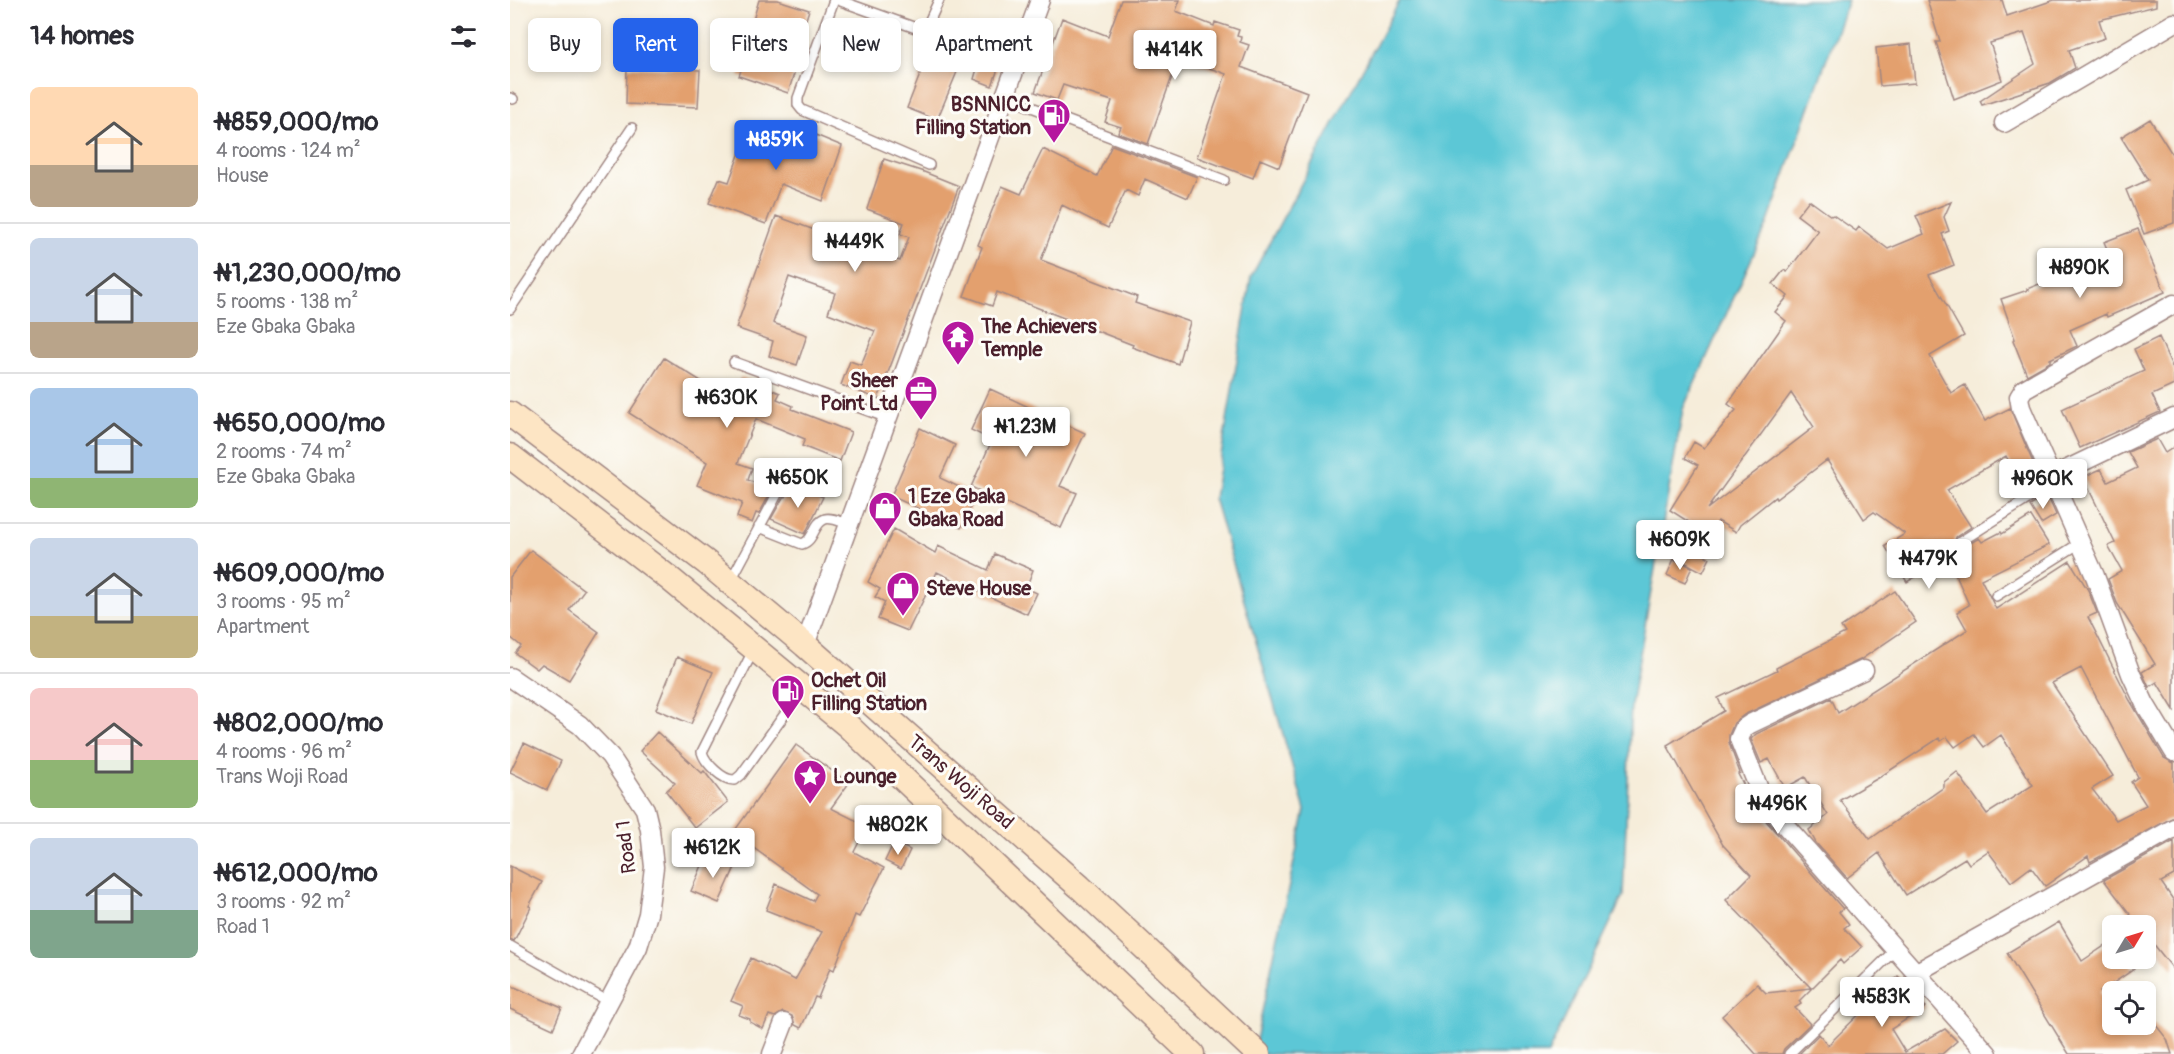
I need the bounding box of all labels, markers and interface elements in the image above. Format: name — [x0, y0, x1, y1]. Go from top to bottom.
chip: Buy — [528, 18, 601, 72]
chip: Rent — [613, 18, 698, 72]
chip: Filters — [710, 18, 809, 72]
chip: New — [821, 18, 901, 72]
chip: Apartment — [913, 18, 1053, 72]
text: 14 homes — [30, 20, 134, 52]
icon: filters — [447, 20, 480, 53]
pin: ₦414K — [1133, 30, 1217, 81]
text: ₦414K — [1147, 37, 1203, 62]
place label: BSNNICC Filling Station — [915, 92, 1031, 140]
fuel station icon: BSNNICC Filling Station — [1036, 97, 1072, 144]
text: ₦859,000/mo — [216, 106, 378, 138]
icon: home — [78, 111, 150, 183]
pin: ₦859K — [734, 120, 818, 171]
text: ₦859K — [748, 127, 804, 152]
text: 4 rooms · 124 m² — [216, 138, 361, 163]
text: House — [216, 163, 268, 188]
pin: ₦449K — [813, 222, 897, 273]
text: ₦449K — [826, 229, 884, 254]
pin: ₦890K — [2038, 248, 2122, 299]
text: ₦890K — [2051, 255, 2109, 280]
text: ₦1,230,000/mo — [216, 257, 401, 289]
icon: home — [78, 262, 150, 334]
text: 5 rooms · 138 m² — [216, 289, 358, 314]
text: Eze Gbaka Gbaka — [216, 314, 355, 339]
place label: The Achievers Temple — [980, 314, 1097, 362]
temple icon: The Achievers Temple — [940, 319, 976, 366]
place label: Sheer Point Ltd — [820, 368, 899, 416]
office icon: Sheer Point Ltd — [903, 374, 939, 421]
pin: ₦630K — [685, 378, 769, 429]
text: ₦630K — [697, 385, 757, 410]
text: ₦650,000/mo — [216, 407, 385, 439]
pin: ₦1.23M — [977, 407, 1075, 458]
icon: home — [78, 412, 150, 484]
text: ₦1.23M — [996, 414, 1056, 439]
text: 2 rooms · 74 m² — [216, 439, 352, 464]
pin: ₦650K — [756, 458, 840, 509]
pin: ₦960K — [2001, 459, 2085, 510]
text: Eze Gbaka Gbaka — [216, 464, 355, 489]
text: ₦650K — [768, 465, 828, 490]
text: ₦960K — [2013, 466, 2073, 491]
place label: 1 Eze Gbaka Gbaka Road — [908, 484, 1005, 532]
shop icon: 1 Eze Gbaka Gbaka Road — [867, 490, 903, 537]
pin: ₦609K — [1638, 520, 1722, 571]
text: ₦609K — [1650, 527, 1710, 552]
pin: ₦479K — [1887, 539, 1971, 590]
text: ₦479K — [1901, 546, 1957, 571]
text: ₦609,000/mo — [216, 557, 384, 589]
icon: home — [78, 562, 150, 634]
shop icon: Steve House — [885, 570, 921, 617]
place label: Steve House — [926, 576, 1032, 601]
text: 3 rooms · 95 m² — [216, 589, 351, 614]
text: Apartment — [216, 614, 309, 639]
place label: Ochet Oil Filling Station — [811, 668, 927, 716]
fuel station icon: Ochet Oil Filling Station — [770, 673, 806, 720]
text: ₦802,000/mo — [216, 707, 383, 739]
icon: home — [78, 712, 150, 784]
street label: Trans Woji Road — [903, 729, 1019, 835]
text: 4 rooms · 96 m² — [216, 739, 352, 764]
place icon: Lounge — [792, 758, 828, 805]
text: Trans Woji Road — [216, 764, 348, 789]
place label: Lounge — [833, 764, 897, 789]
pin: ₦496K — [1736, 784, 1820, 835]
text: ₦496K — [1749, 791, 1807, 816]
pin: ₦802K — [856, 805, 940, 856]
text: ₦802K — [869, 812, 927, 837]
street label: Road 1 — [610, 819, 642, 875]
pin: ₦612K — [671, 828, 755, 879]
text: ₦612K — [686, 835, 740, 860]
text: ₦612,000/mo — [216, 857, 378, 889]
icon: home — [78, 862, 150, 934]
text: 3 rooms · 92 m² — [216, 889, 351, 914]
text: Road 1 — [216, 914, 270, 939]
north arrow — [2102, 915, 2156, 969]
map controls — [2102, 915, 2156, 1035]
pin: ₦583K — [1840, 977, 1924, 1028]
button: locate — [2102, 981, 2156, 1035]
text: ₦583K — [1854, 984, 1910, 1009]

